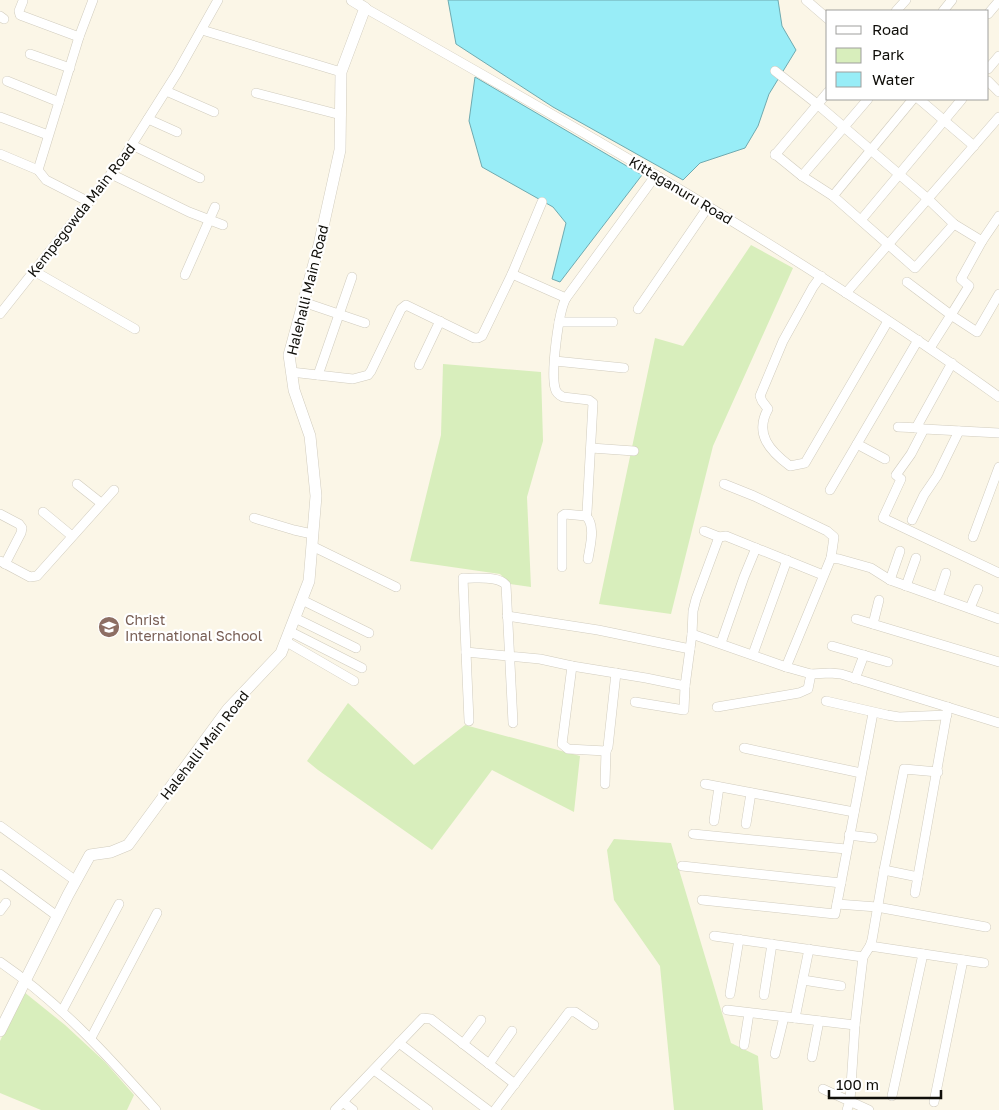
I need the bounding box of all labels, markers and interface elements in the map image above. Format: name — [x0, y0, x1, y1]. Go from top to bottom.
legend — [826, 10, 989, 100]
text: Road — [872, 20, 909, 38]
text: Park — [872, 45, 905, 63]
text: Water — [872, 70, 915, 88]
street label: Kempegowda Main Road — [24, 140, 138, 280]
street label: Kittaganuru Road — [626, 152, 736, 228]
street label: Halehalli Main Road — [283, 223, 331, 357]
place label: Christ International School — [125, 611, 262, 644]
school or university icon: Christ International School — [97, 615, 121, 639]
street label: Halehalli Main Road — [156, 687, 252, 803]
scale bar — [829, 1068, 942, 1100]
text: 100 m — [836, 1075, 879, 1093]

